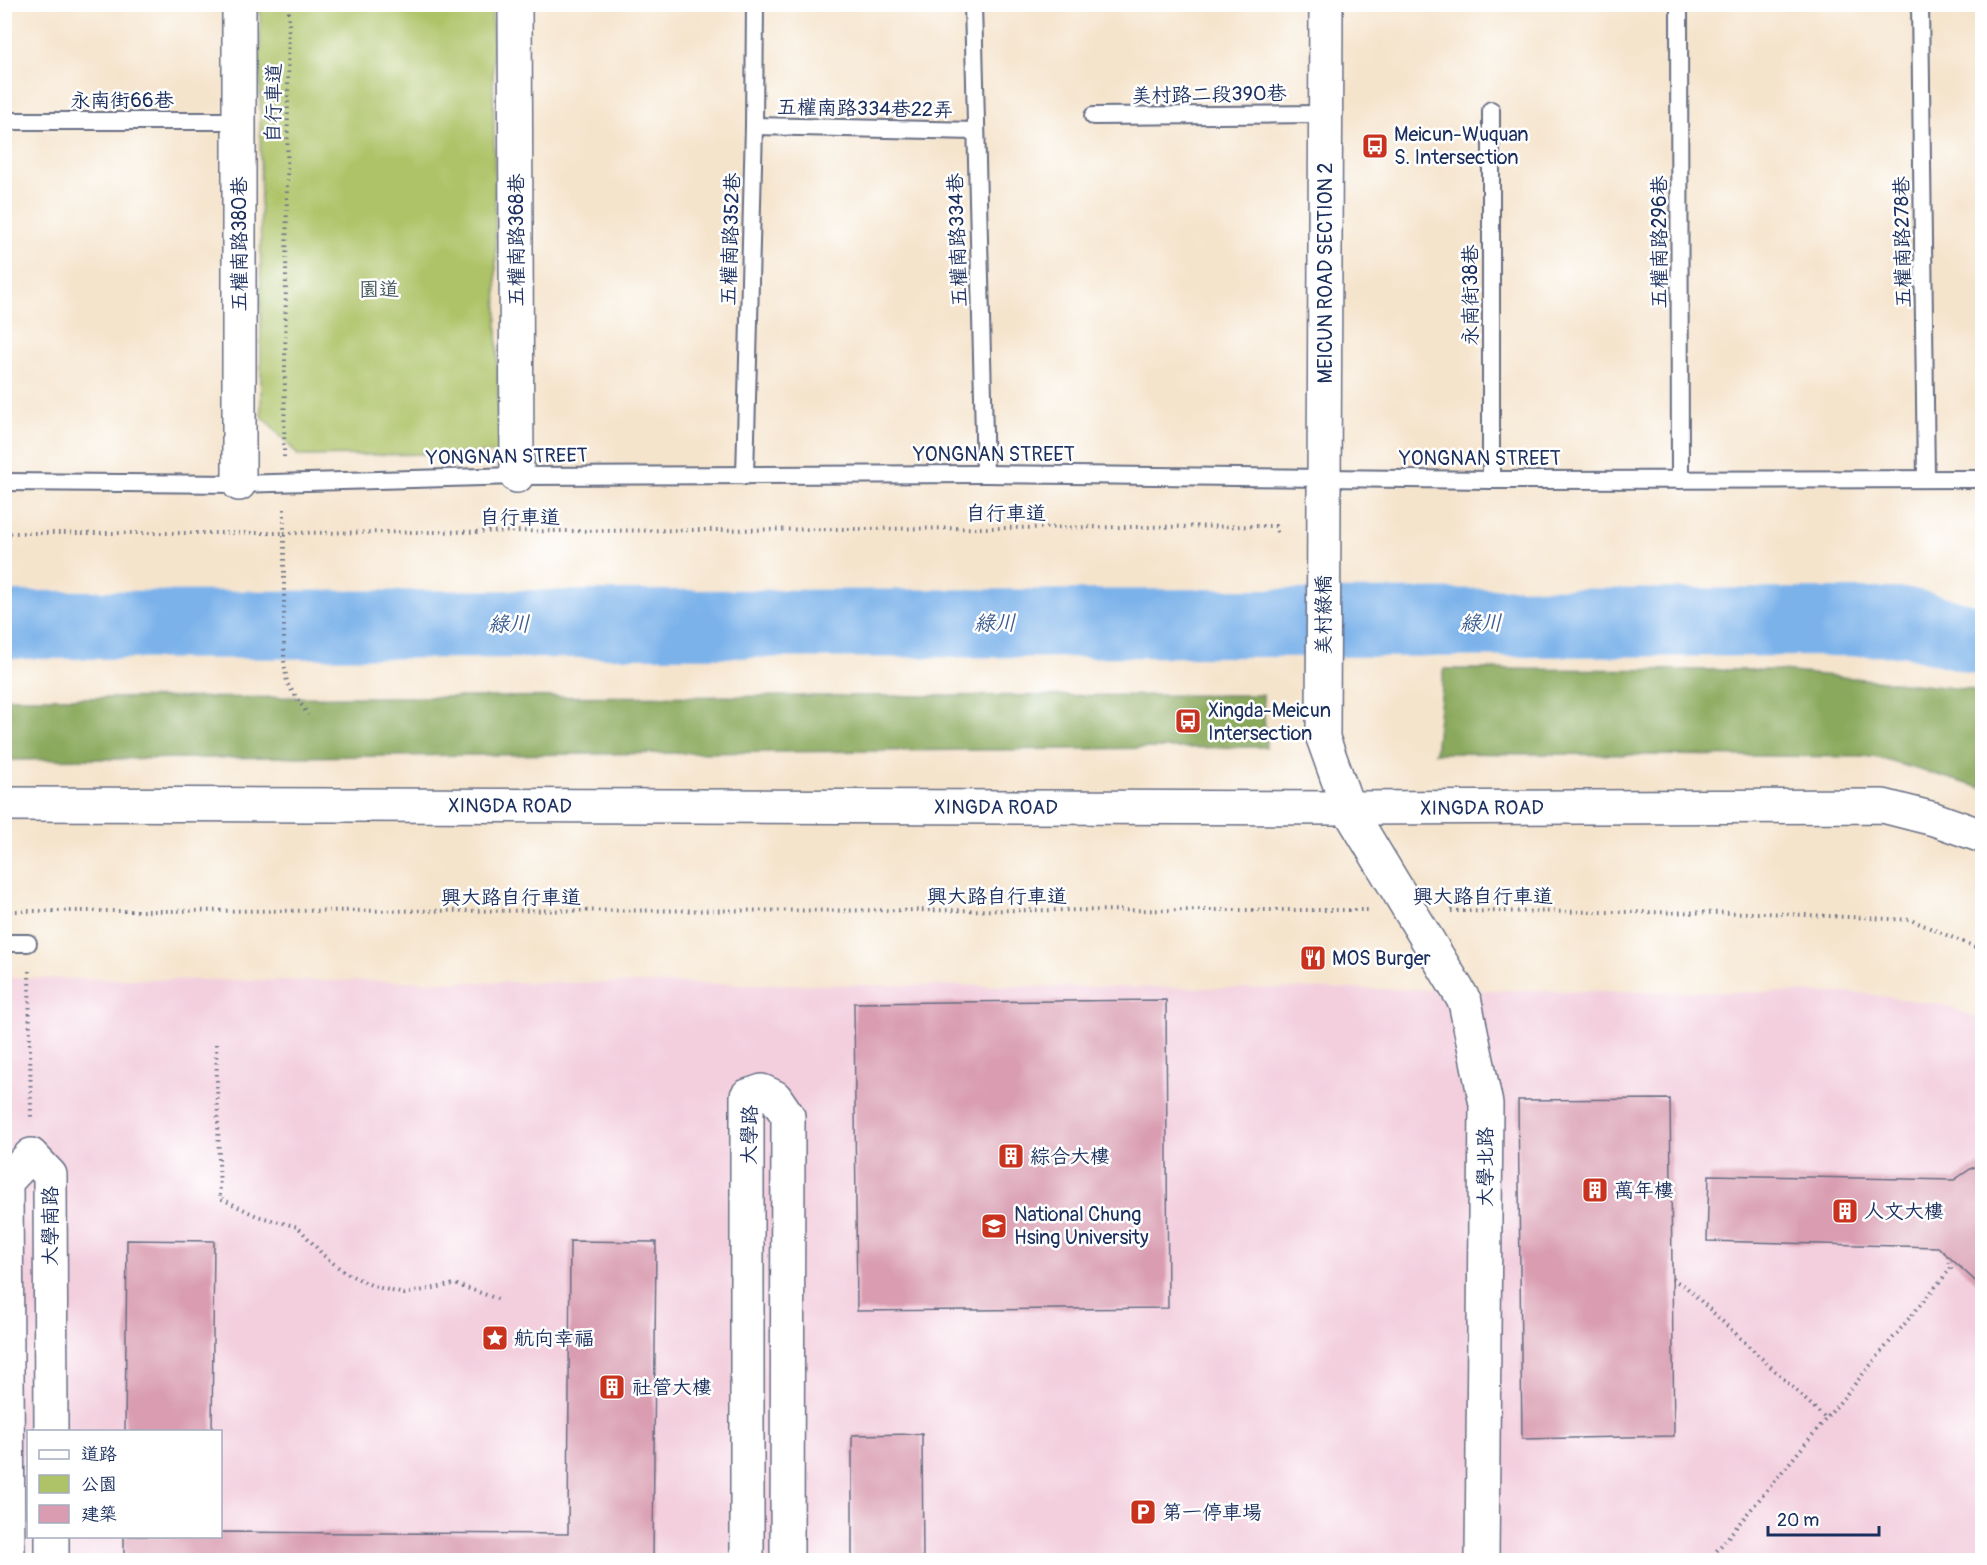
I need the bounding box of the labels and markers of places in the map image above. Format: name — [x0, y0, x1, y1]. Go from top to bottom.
place label: Meicun-Wuquan S. Intersection — [1394, 122, 1528, 170]
bus stop icon: Meicun-Wuquan S. Intersection — [1360, 131, 1390, 161]
place label: Xingda-Meicun Intersection — [1208, 698, 1331, 746]
bus stop icon: Xingda-Meicun Intersection — [1173, 706, 1203, 736]
restaurant icon: MOS Burger — [1298, 943, 1328, 973]
place label: MOS Burger — [1332, 946, 1431, 971]
building icon: 綜合大樓 — [996, 1141, 1026, 1171]
place label: 綜合大樓 — [1030, 1144, 1110, 1169]
building icon: 萬年樓 — [1580, 1175, 1610, 1205]
place label: 萬年樓 — [1614, 1178, 1674, 1203]
building icon: 人文大樓 — [1830, 1196, 1860, 1226]
place label: 人文大樓 — [1864, 1199, 1944, 1224]
place label: National Chung Hsing University — [1014, 1202, 1149, 1250]
school or university icon: National Chung Hsing University — [979, 1211, 1009, 1241]
place icon: 航向幸福 — [480, 1323, 510, 1353]
place label: 航向幸福 — [514, 1326, 594, 1351]
building icon: 社管大樓 — [597, 1372, 627, 1402]
place label: 社管大樓 — [632, 1375, 712, 1400]
parking icon: 第一停車場 — [1128, 1497, 1158, 1527]
place label: 第一停車場 — [1162, 1500, 1262, 1525]

